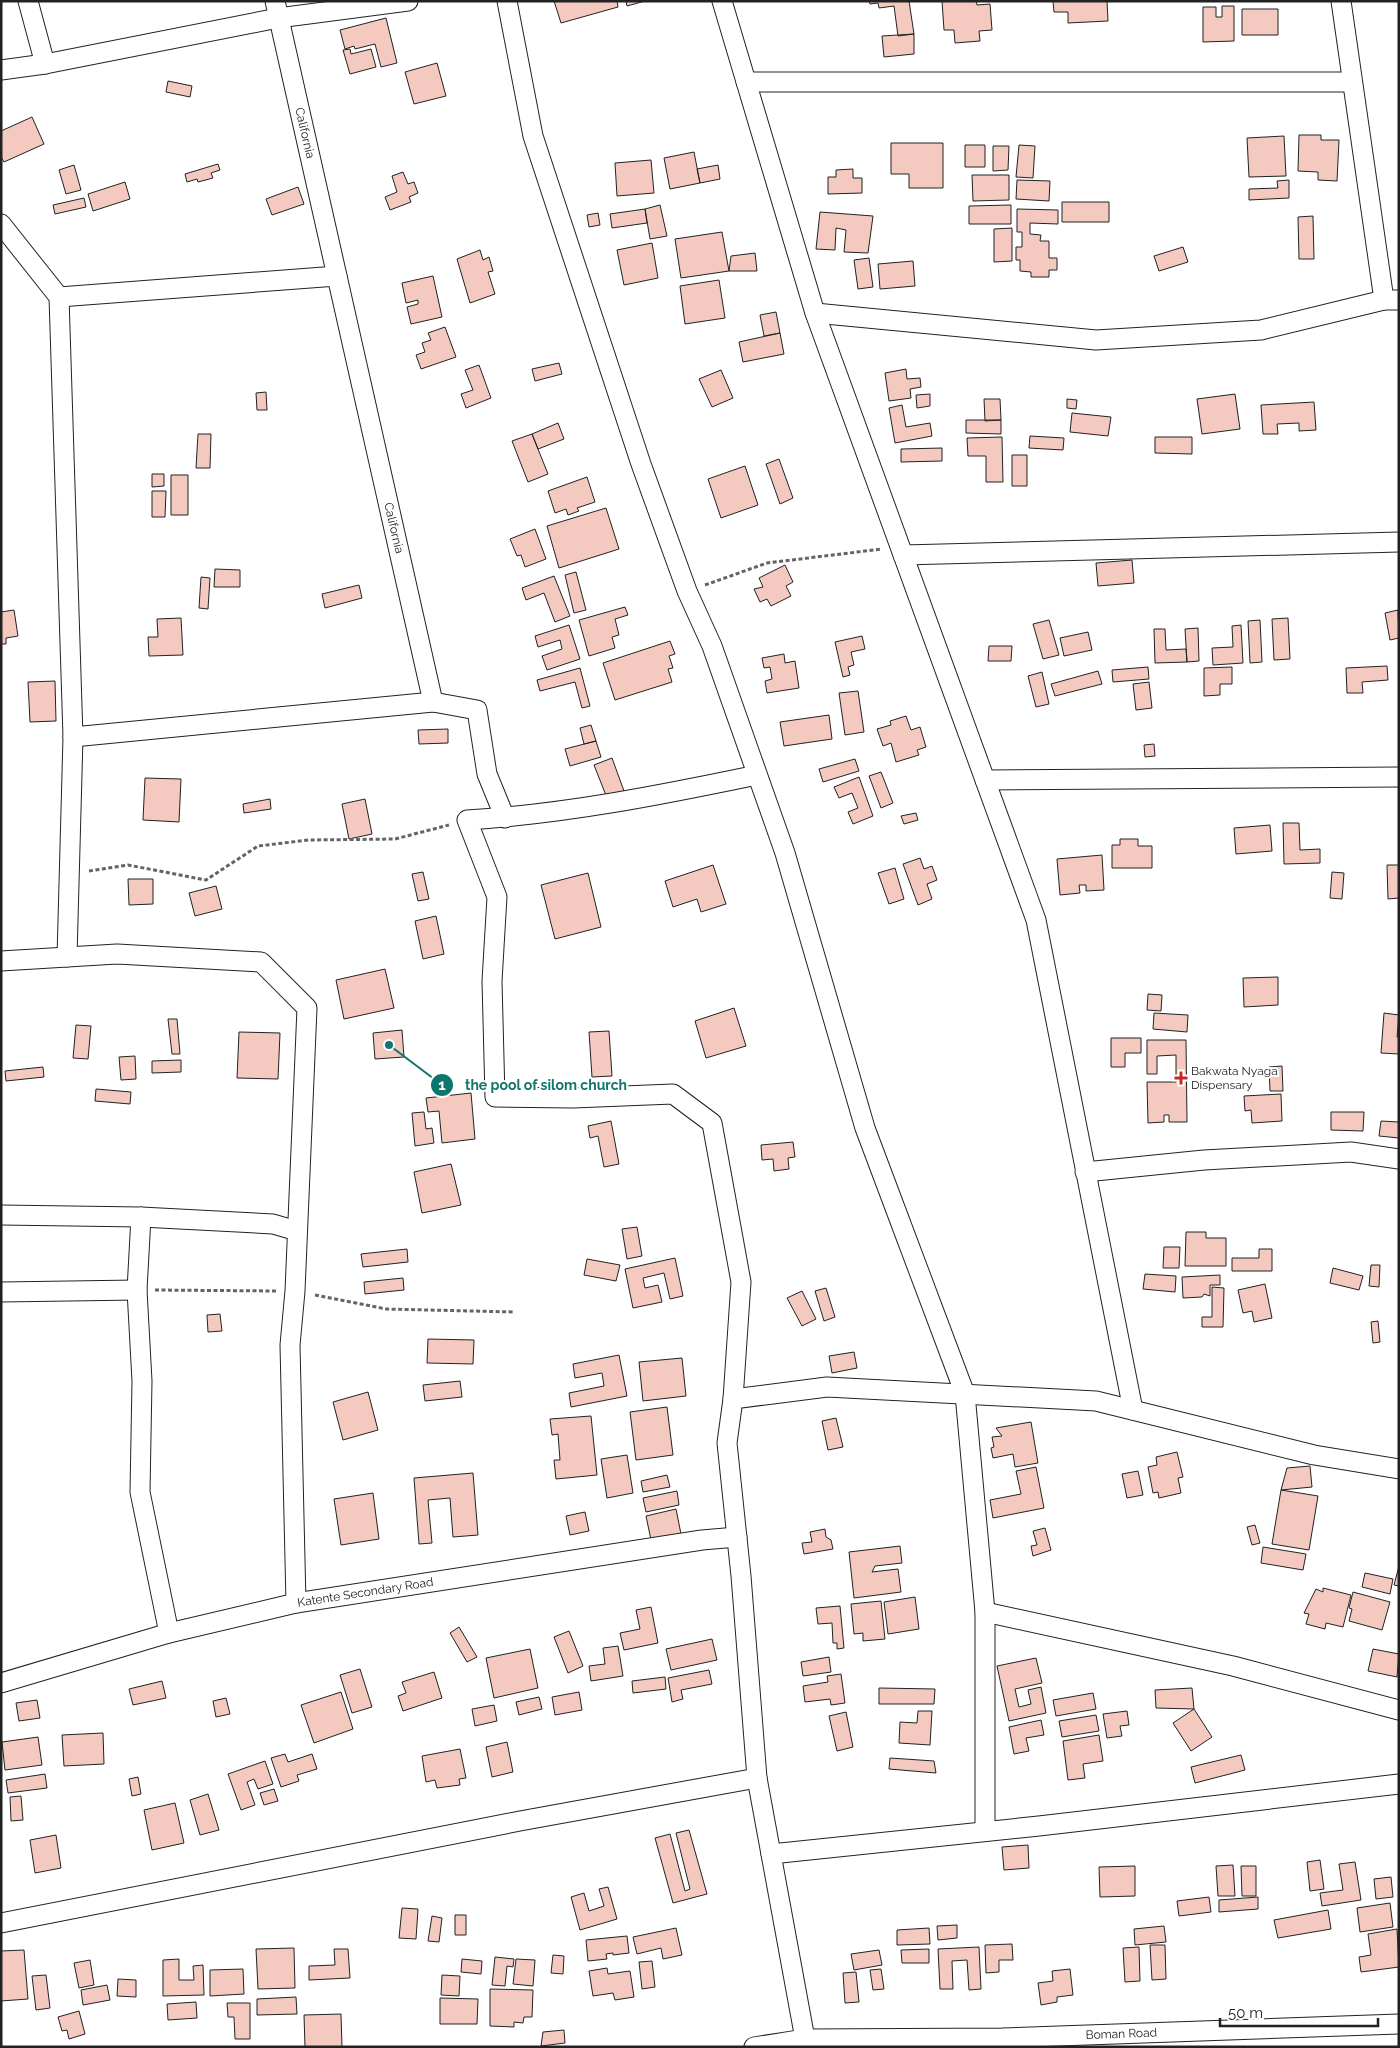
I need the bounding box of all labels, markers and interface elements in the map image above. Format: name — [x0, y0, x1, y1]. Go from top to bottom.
street label: California — [292, 106, 318, 160]
street label: California — [381, 501, 407, 555]
place label: Bakwata Nyaga Dispensary — [1191, 1064, 1278, 1092]
callout: the pool of silom church — [430, 1070, 638, 1099]
marker: Bakwata Nyaga Dispensary — [1175, 1072, 1187, 1084]
text: 1 — [438, 1076, 446, 1094]
text: the pool of silom church — [465, 1077, 627, 1093]
street label: Katente Secondary Road — [296, 1575, 434, 1610]
scale bar — [1220, 1996, 1378, 2028]
text: 50 m — [1228, 2004, 1263, 2022]
street label: Boman Road — [1085, 2026, 1157, 2042]

